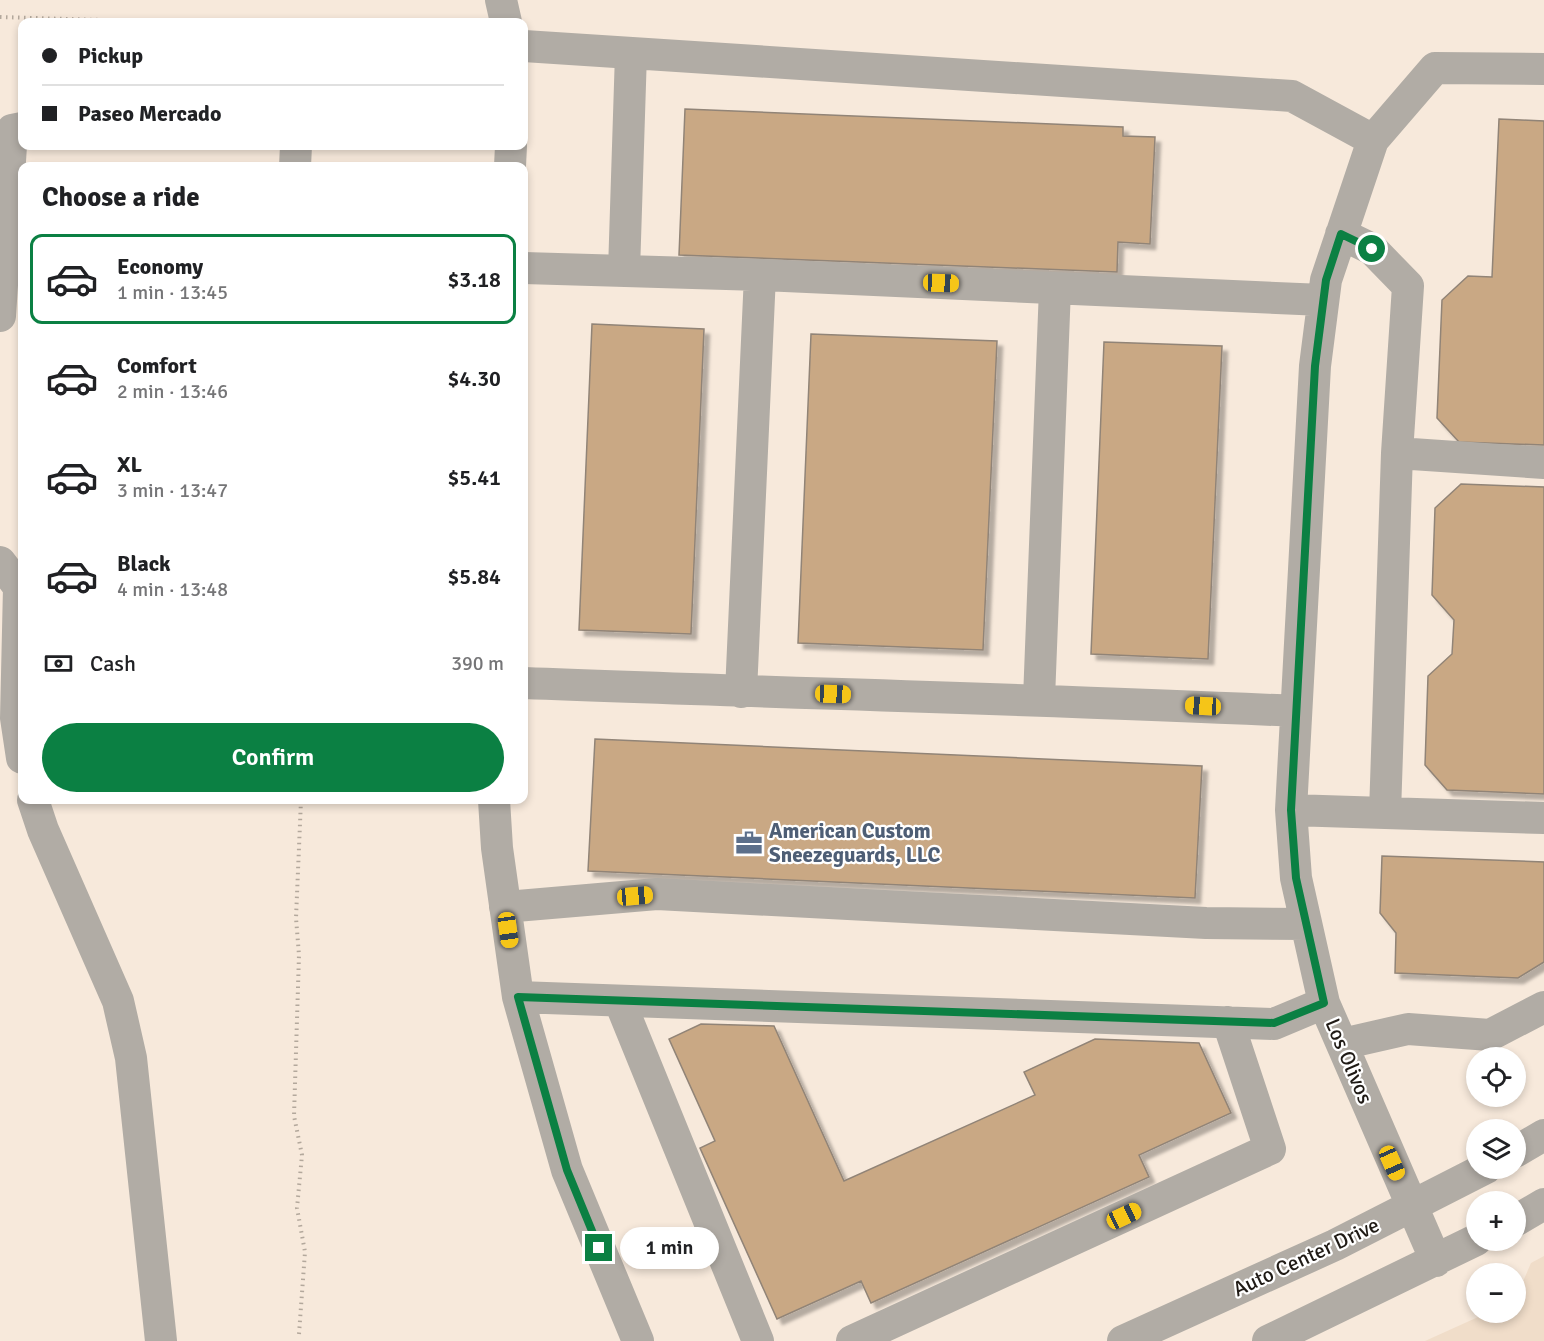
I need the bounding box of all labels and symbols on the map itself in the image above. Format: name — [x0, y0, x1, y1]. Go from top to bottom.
route start — [1358, 235, 1385, 262]
car — [923, 273, 959, 293]
car — [815, 684, 851, 704]
car — [1185, 696, 1221, 716]
place label: American Custom Sneezeguards, LLC — [769, 818, 940, 868]
office icon: American Custom Sneezeguards, LLC — [734, 828, 764, 858]
car — [616, 885, 654, 907]
car — [497, 911, 519, 949]
street label: Los Olivos — [1319, 1015, 1379, 1107]
car — [1376, 1143, 1408, 1183]
car — [1104, 1200, 1144, 1232]
street label: Auto Center Drive — [1229, 1212, 1383, 1302]
callout: 1 min — [620, 1227, 719, 1269]
route end — [585, 1234, 612, 1261]

